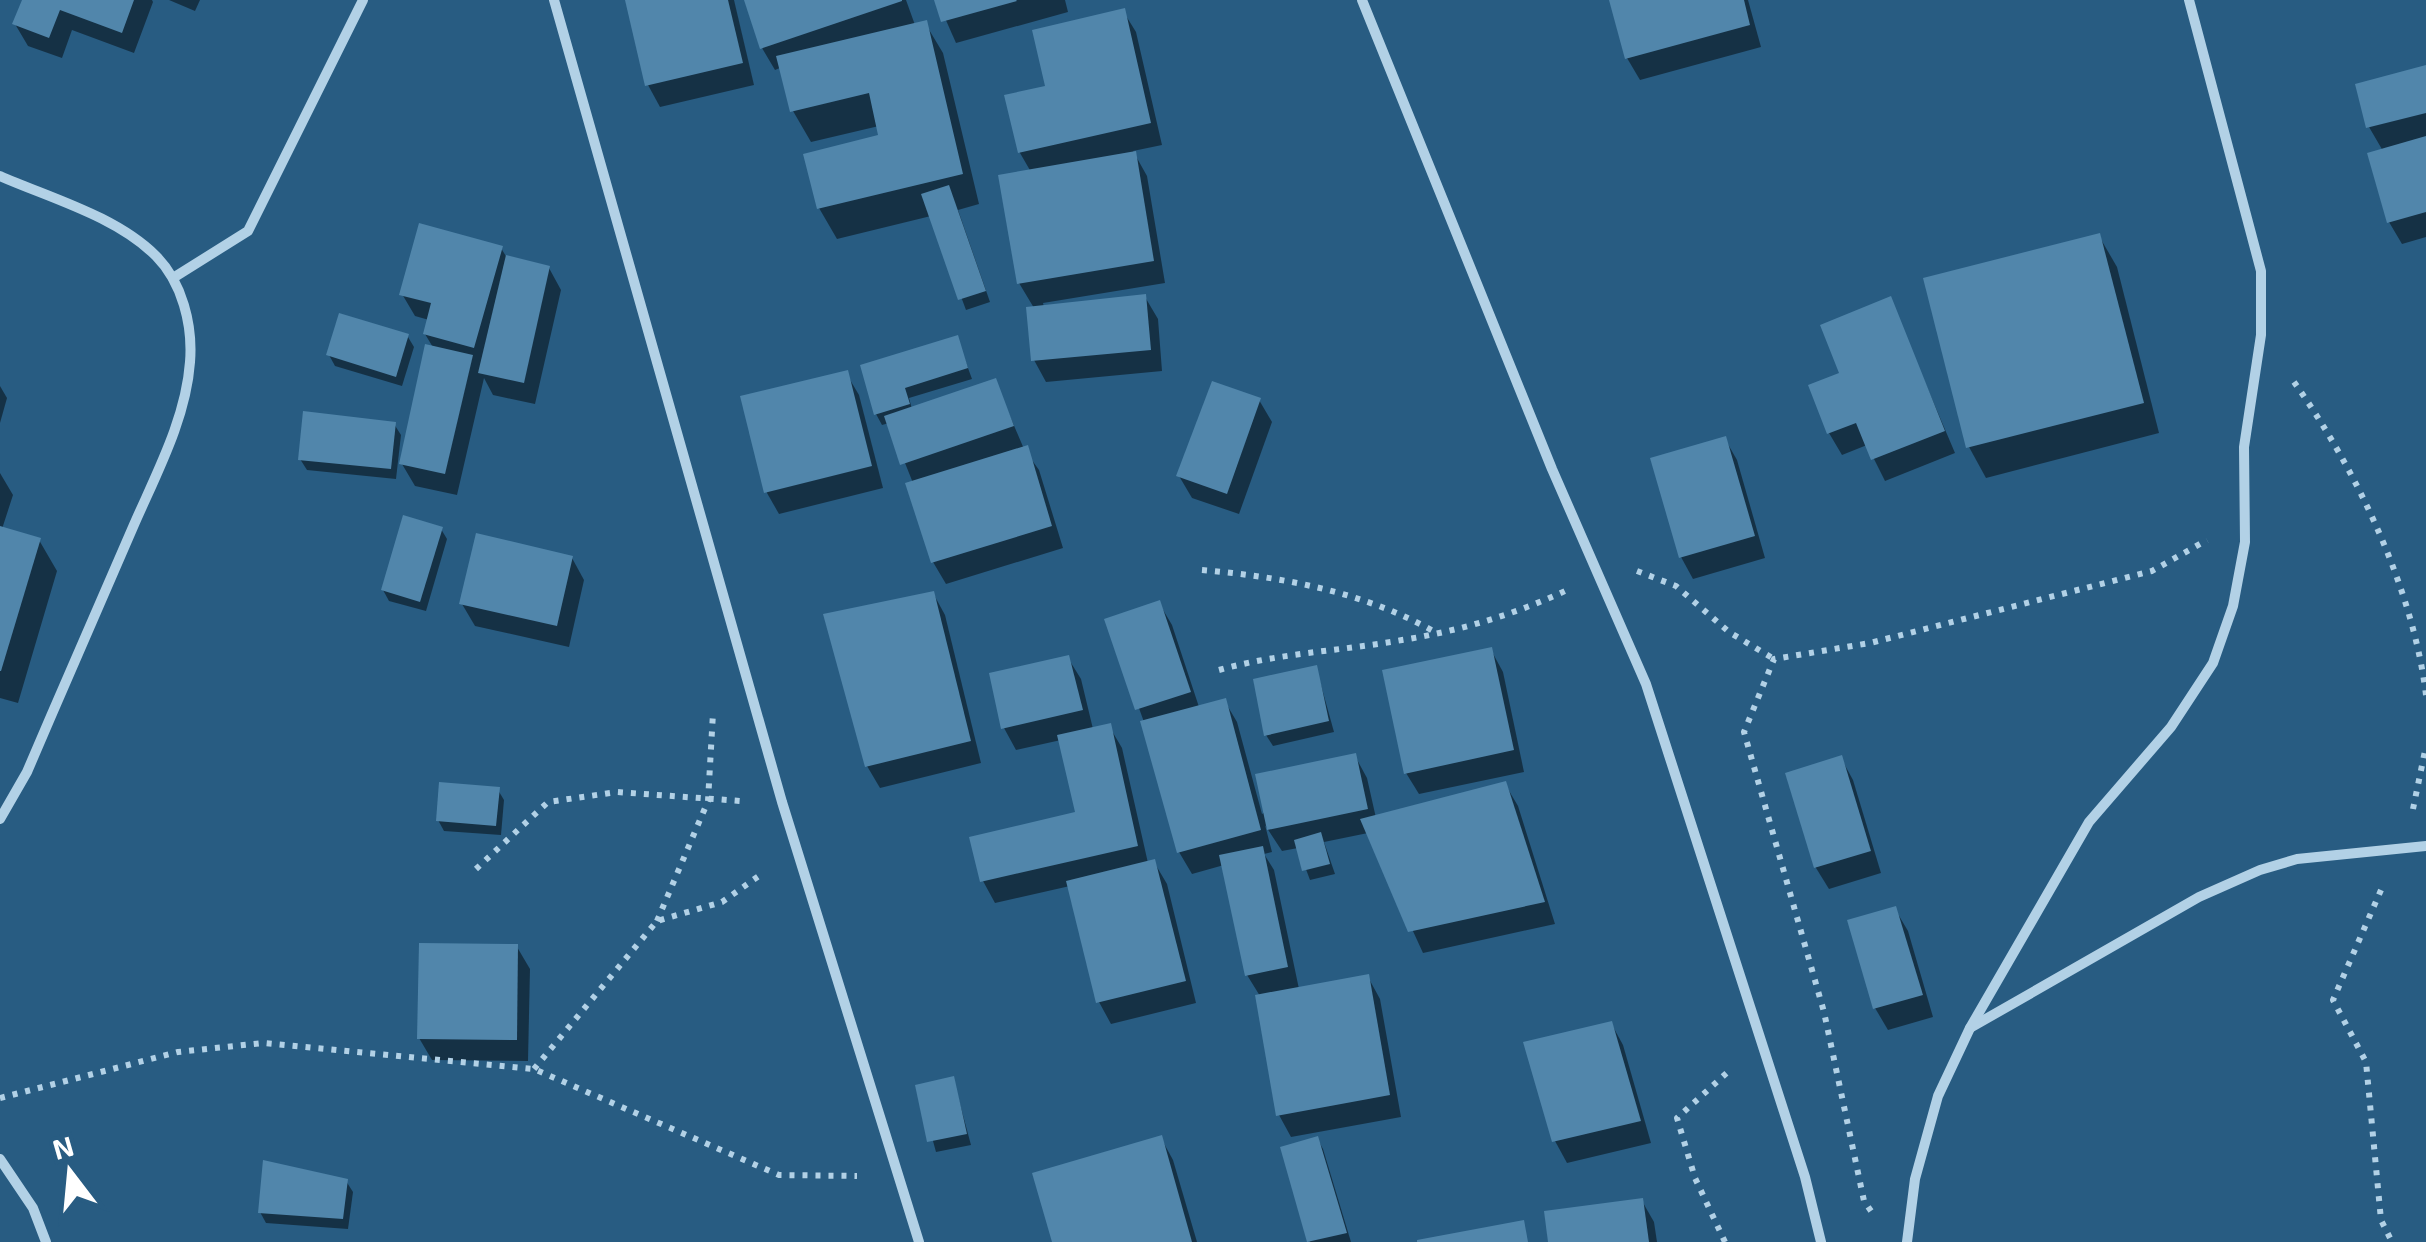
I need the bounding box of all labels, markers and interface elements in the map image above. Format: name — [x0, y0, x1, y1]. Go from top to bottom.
north arrow — [20, 1122, 120, 1222]
text: N — [48, 1128, 77, 1166]

